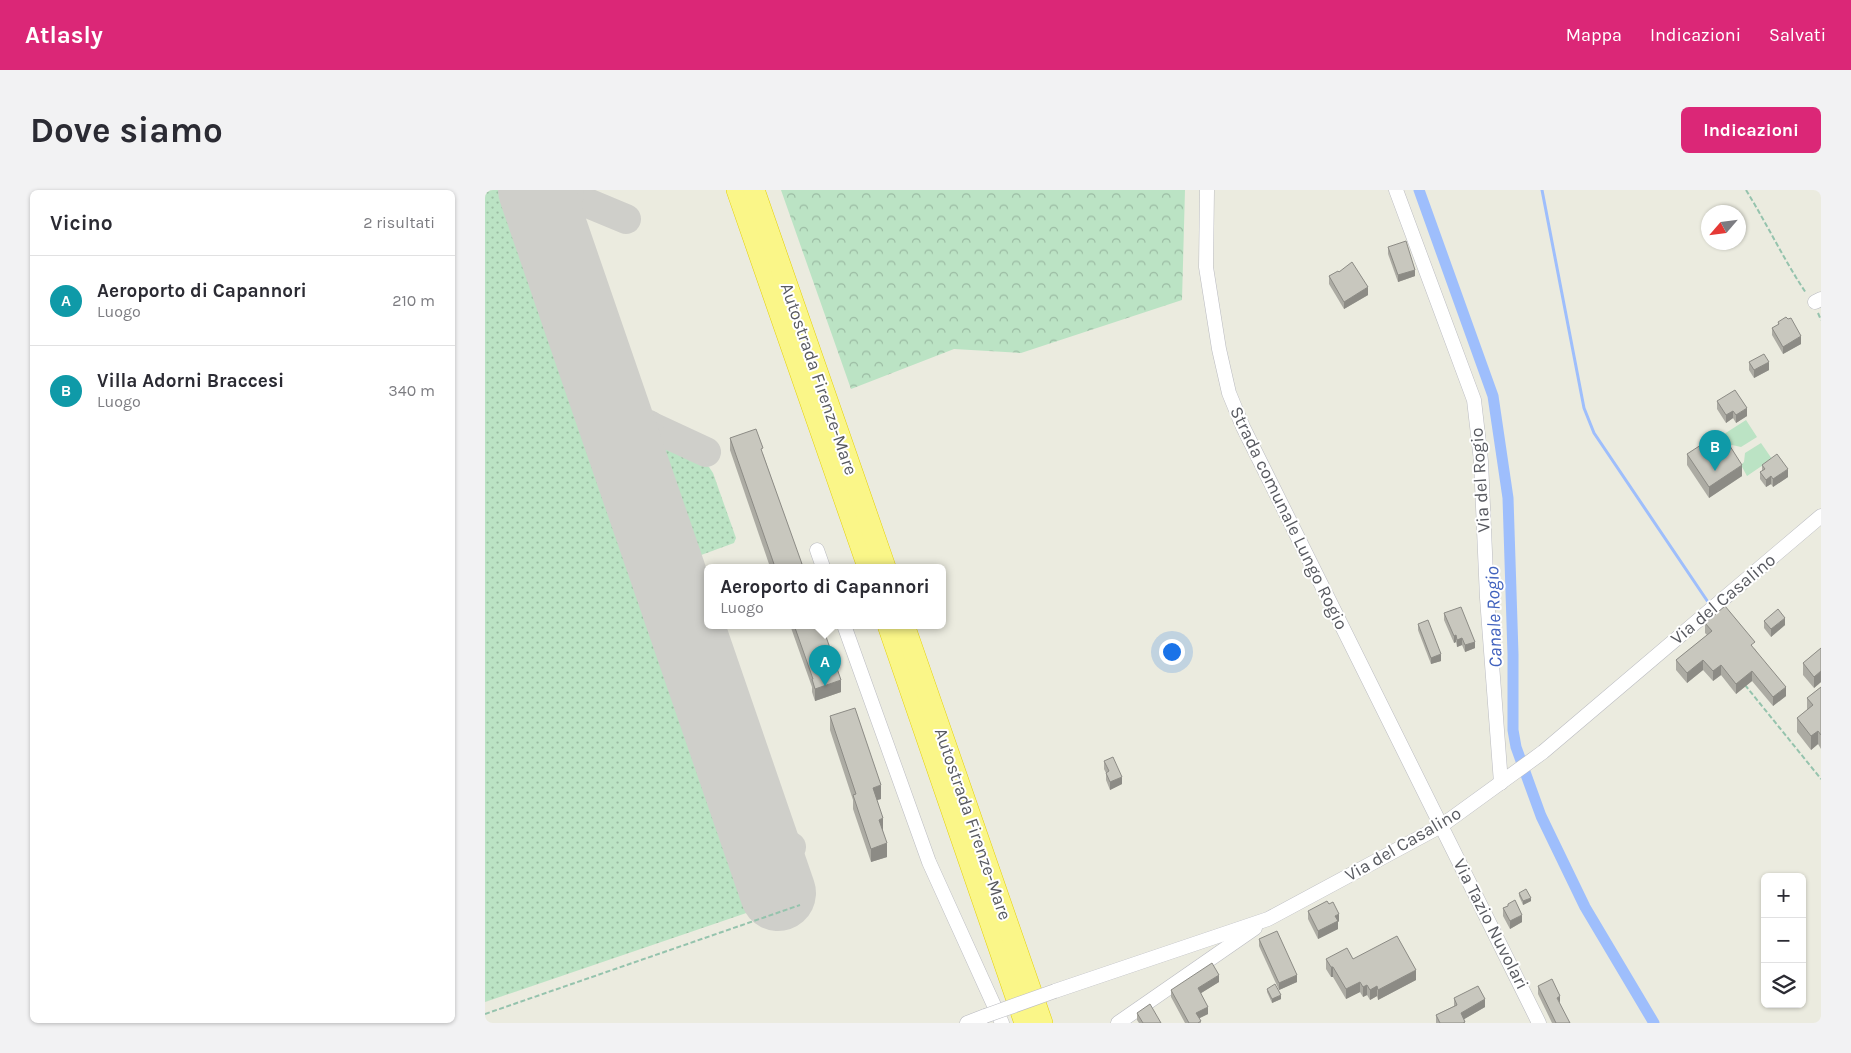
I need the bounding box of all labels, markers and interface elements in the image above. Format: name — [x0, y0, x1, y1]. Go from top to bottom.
text: Atlasly — [25, 21, 103, 49]
text: Mappa — [1566, 24, 1622, 46]
text: Indicazioni — [1650, 24, 1741, 46]
text: Salvati — [1769, 24, 1826, 46]
button: Indicazioni — [1681, 107, 1821, 153]
text: Dove siamo — [30, 110, 223, 151]
north arrow — [1701, 205, 1746, 250]
text: Vicino — [50, 211, 113, 235]
text: 2 risultati — [363, 213, 435, 232]
text: Aeroporto di Capannori — [97, 280, 307, 302]
street label: Autostrada Firenze-Mare — [776, 280, 862, 478]
text: A — [61, 291, 71, 310]
text: 210 m — [392, 291, 435, 310]
text: Luogo — [97, 302, 141, 321]
text: Villa Adorni Braccesi — [97, 370, 284, 392]
text: B — [61, 381, 71, 400]
text: 340 m — [388, 381, 435, 400]
text: Luogo — [97, 392, 141, 411]
street label: Strada comunale Lungo Rogio — [1225, 403, 1353, 633]
street label: Via del Rogio — [1465, 427, 1495, 533]
pin: B — [1699, 430, 1731, 471]
street label: Via del Casalino — [1666, 549, 1780, 649]
popup — [704, 564, 946, 629]
water label: Canale Rogio — [1481, 565, 1507, 668]
text: Aeroporto di Capannori — [720, 576, 930, 598]
text: Luogo — [720, 598, 764, 617]
your location — [1159, 639, 1185, 665]
pin: A — [809, 645, 841, 686]
street label: Autostrada Firenze-Mare — [930, 725, 1016, 923]
street label: Via del Casalino — [1341, 802, 1465, 886]
street label: Via Tazio Nuvolari — [1449, 855, 1533, 993]
map controls — [1761, 873, 1806, 1008]
button: + — [1761, 873, 1806, 918]
button: − — [1761, 918, 1806, 963]
button: layers — [1761, 963, 1806, 1008]

